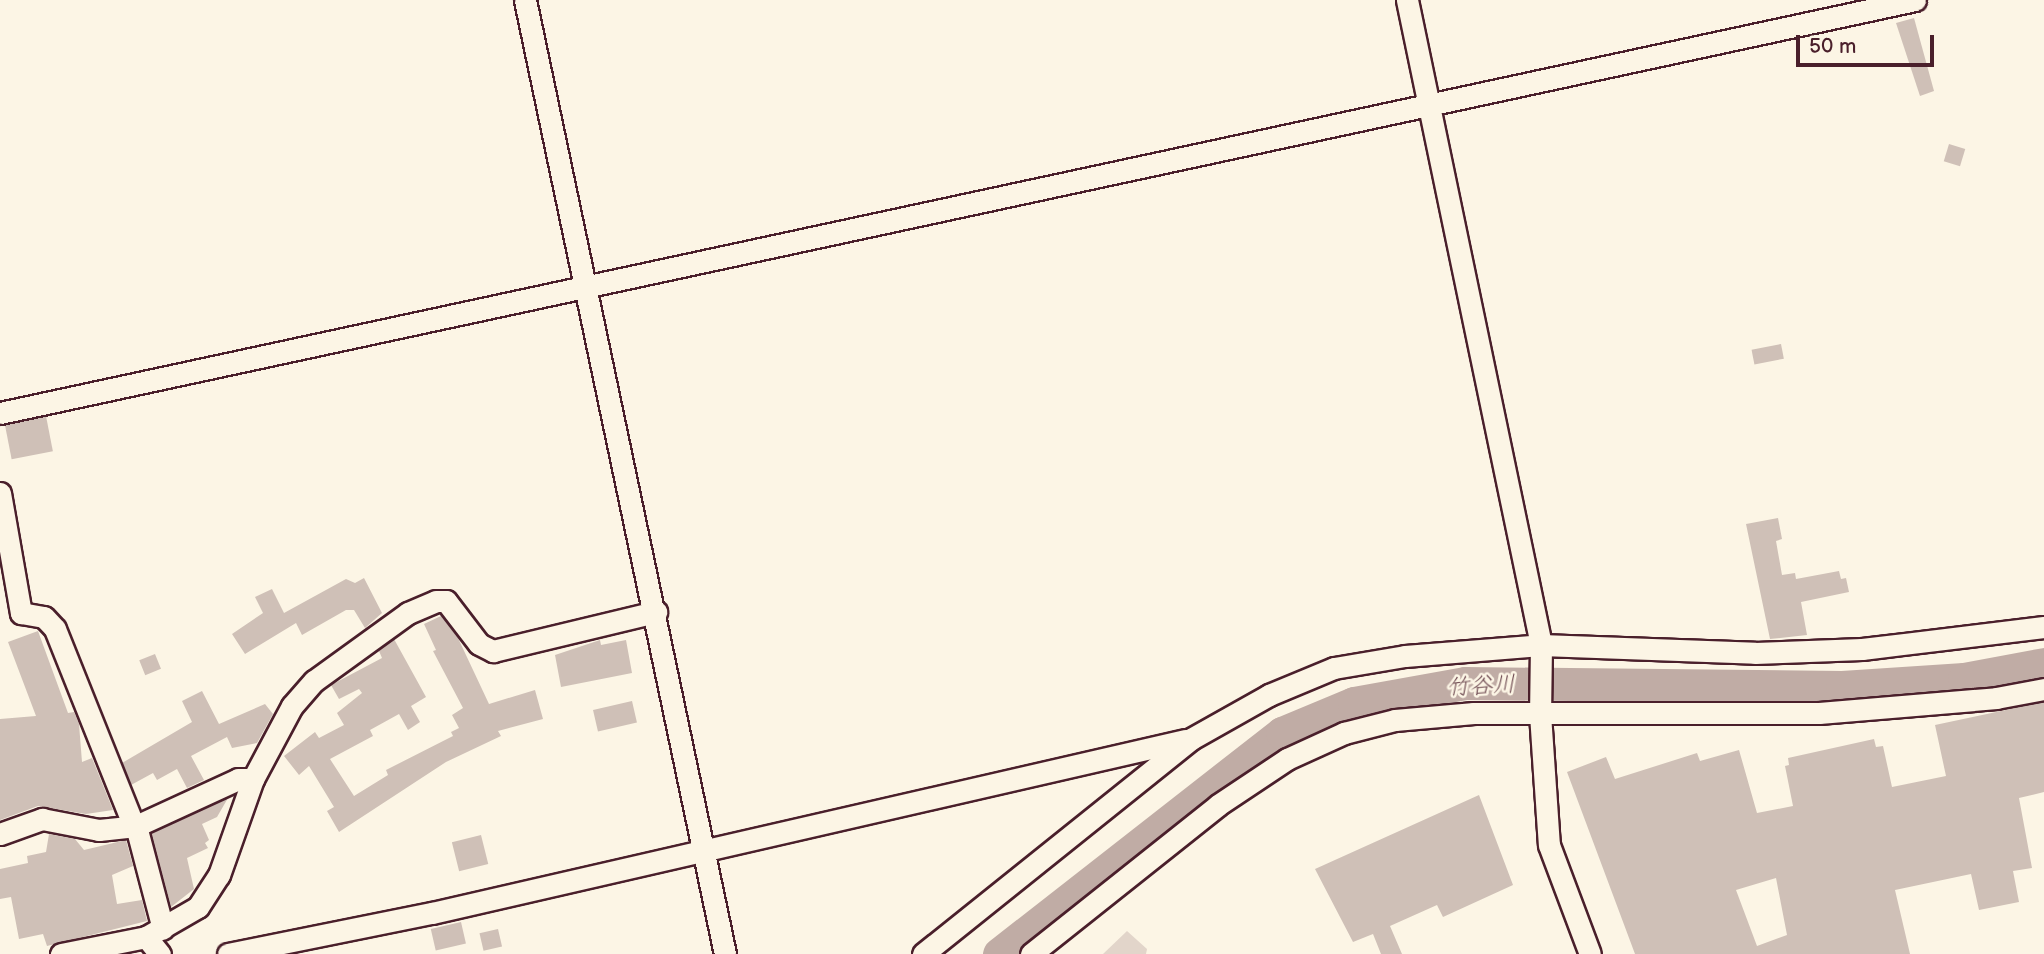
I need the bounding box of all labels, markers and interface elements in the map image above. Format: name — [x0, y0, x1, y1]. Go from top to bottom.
scale bar — [1799, 21, 1937, 65]
text: 50 m — [1809, 34, 1856, 59]
water label: 竹谷川 — [1446, 670, 1516, 702]

